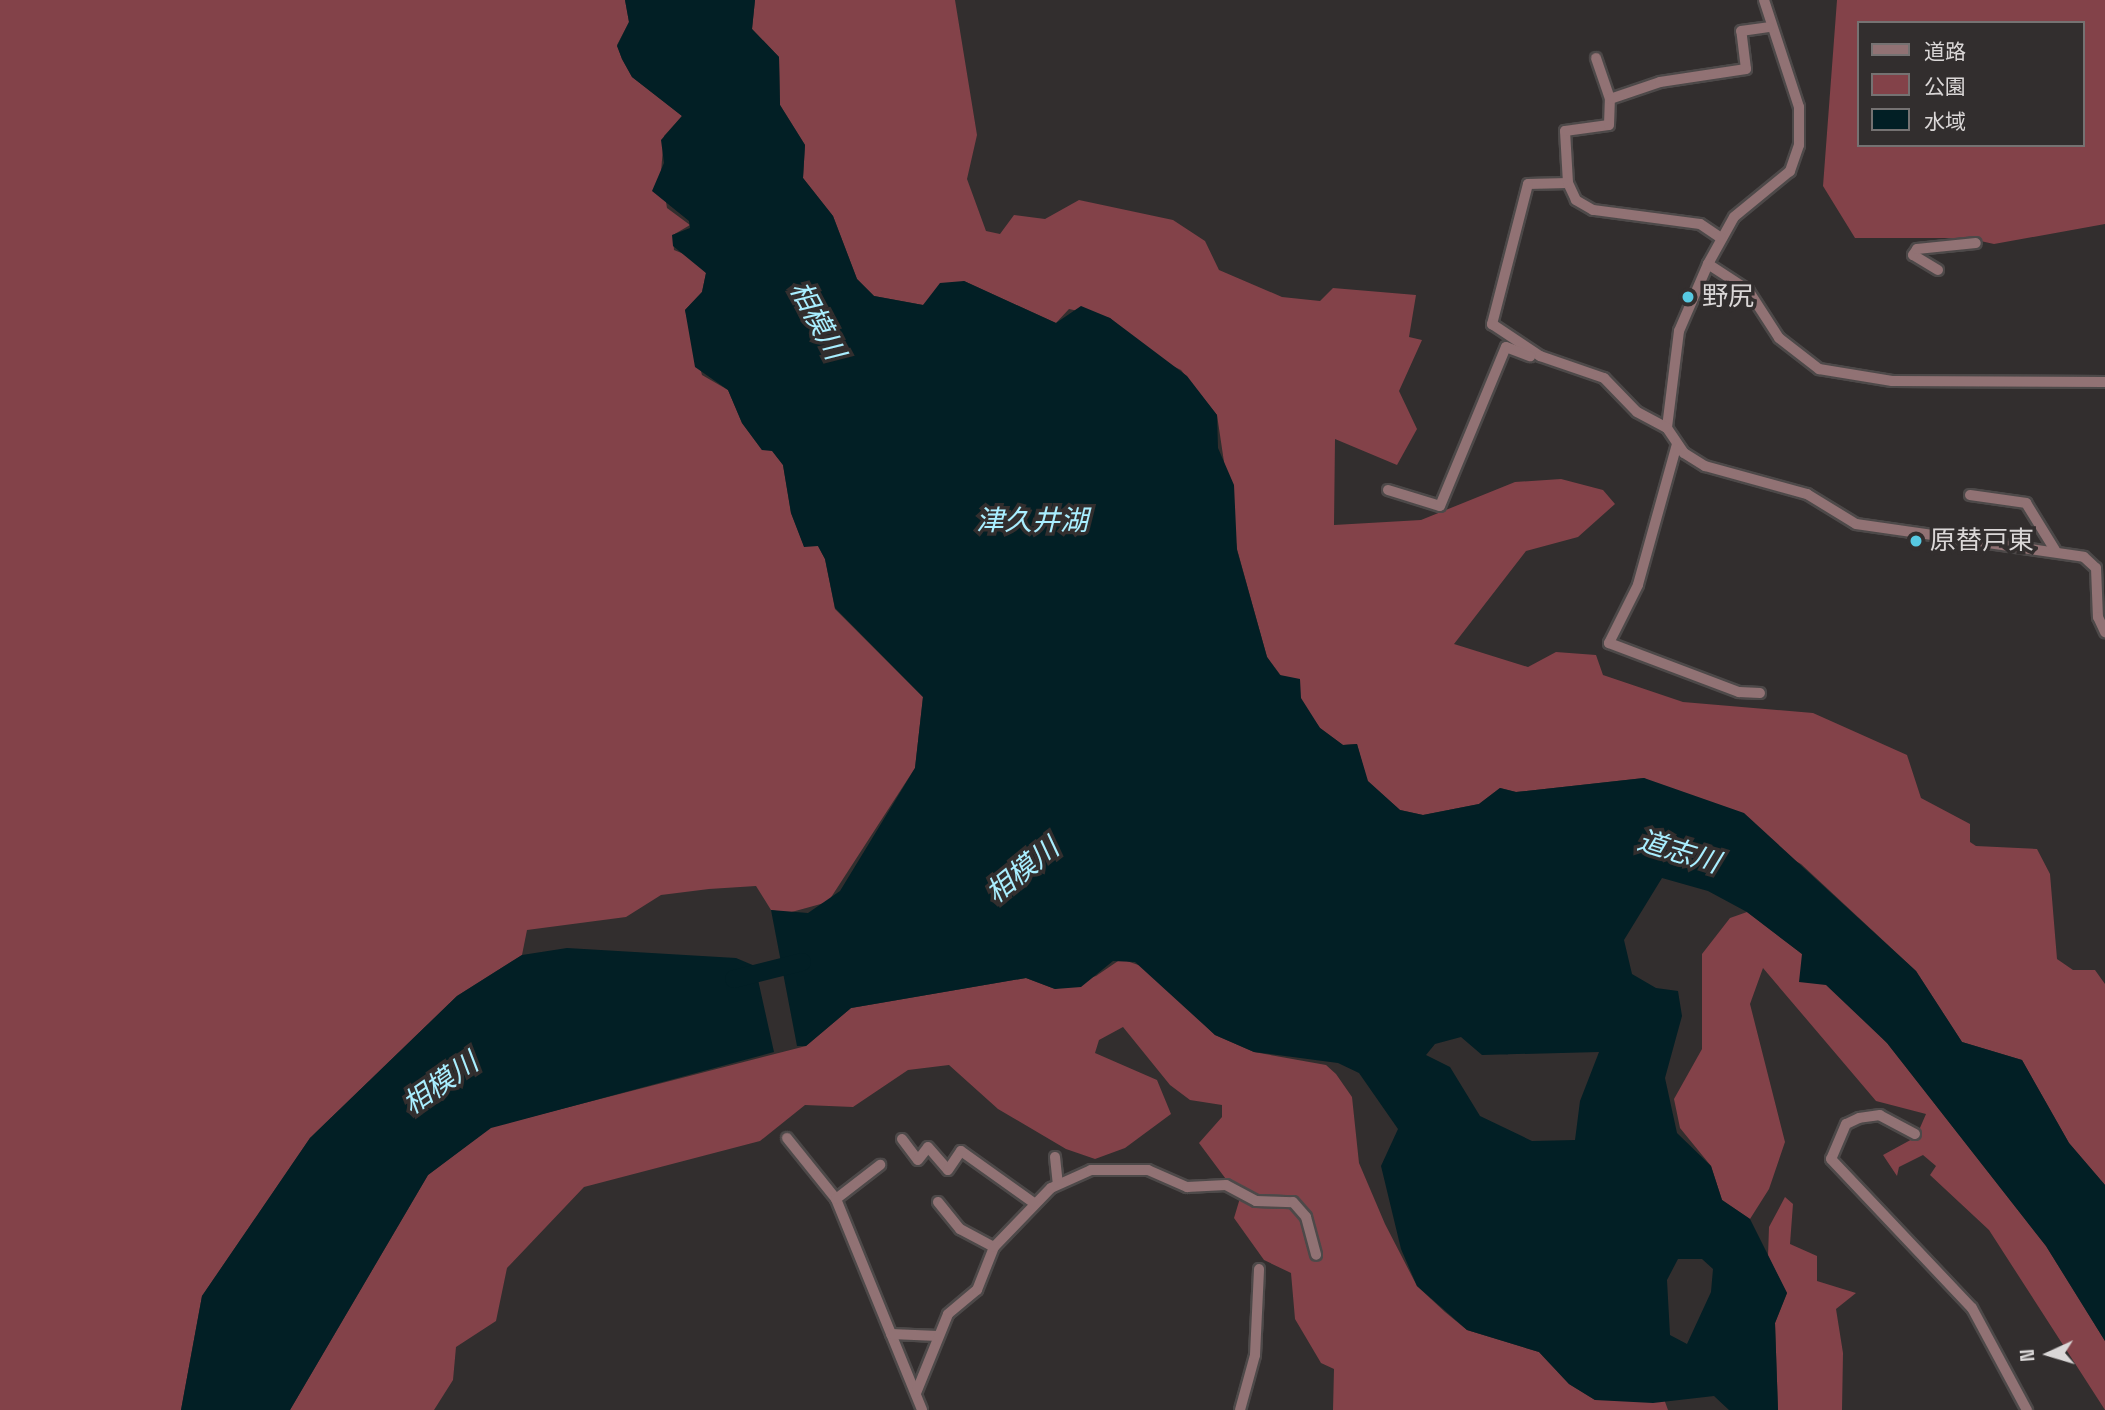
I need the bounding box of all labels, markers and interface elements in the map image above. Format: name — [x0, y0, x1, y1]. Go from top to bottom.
legend — [1856, 21, 2084, 147]
text: 道路 — [1924, 38, 1966, 65]
text: 公園 — [1924, 73, 1966, 100]
text: 水域 — [1924, 108, 1966, 135]
water label: 相模川 — [783, 275, 853, 365]
place label: 野尻 — [1702, 281, 1754, 313]
marker: 野尻 — [1680, 289, 1696, 305]
water label: 津久井湖 — [976, 503, 1088, 537]
place label: 原替戸東 — [1930, 525, 2034, 557]
marker: 原替戸東 — [1908, 533, 1924, 549]
water label: 道志川 — [1634, 823, 1724, 879]
water label: 相模川 — [979, 831, 1065, 909]
water label: 相模川 — [396, 1045, 484, 1121]
north arrow — [2014, 1319, 2084, 1389]
text: N — [2015, 1348, 2040, 1363]

